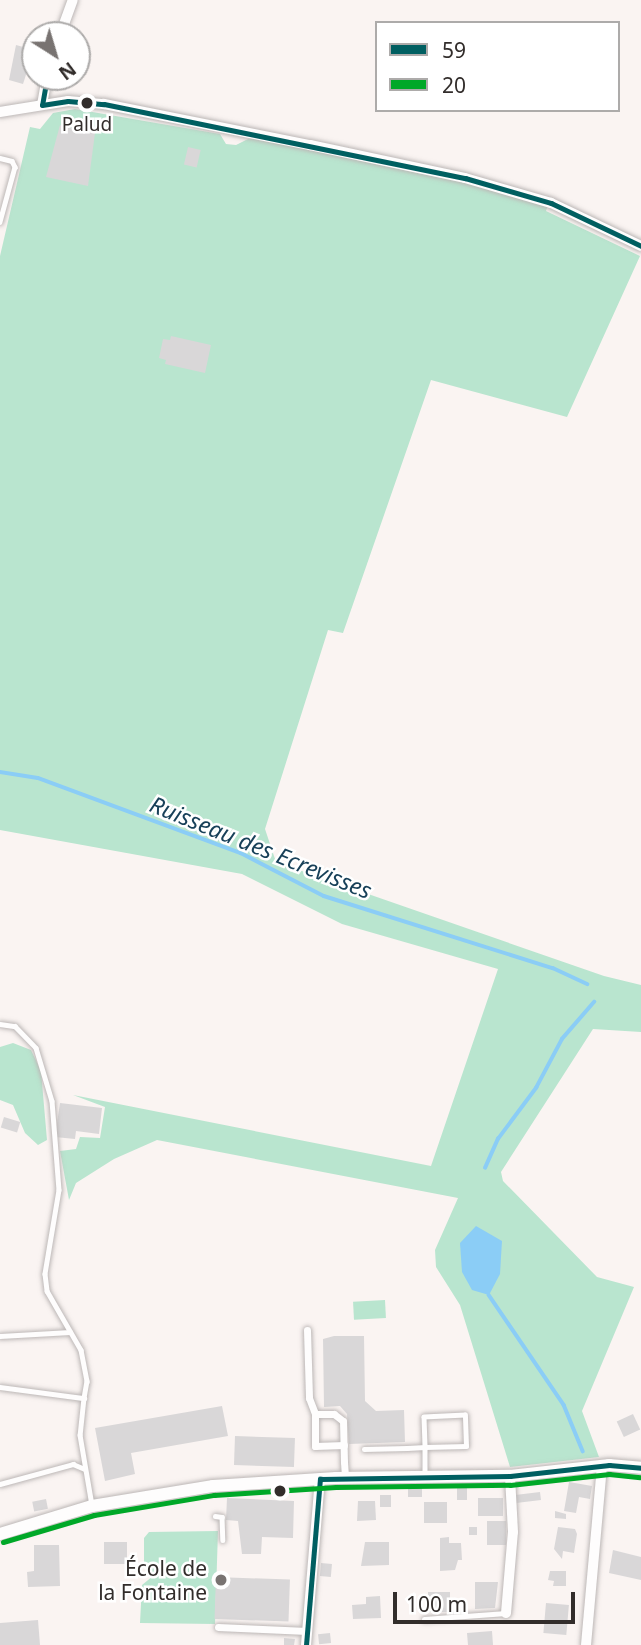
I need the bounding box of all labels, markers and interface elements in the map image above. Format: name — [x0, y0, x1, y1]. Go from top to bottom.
north arrow — [21, 21, 91, 91]
legend — [375, 21, 620, 112]
text: 59 — [442, 36, 466, 64]
text: N — [53, 56, 81, 86]
text: 20 — [442, 71, 466, 99]
marker: Palud — [80, 96, 94, 110]
place label: Palud — [62, 114, 112, 136]
water label: Ruisseau des Ecrevisses — [146, 790, 376, 904]
unlabelled marker — [273, 1484, 287, 1498]
place label: École de la Fontaine — [98, 1555, 207, 1605]
marker: École de la Fontaine — [213, 1572, 229, 1588]
scale bar — [396, 1578, 578, 1622]
text: 100 m — [406, 1590, 467, 1618]

